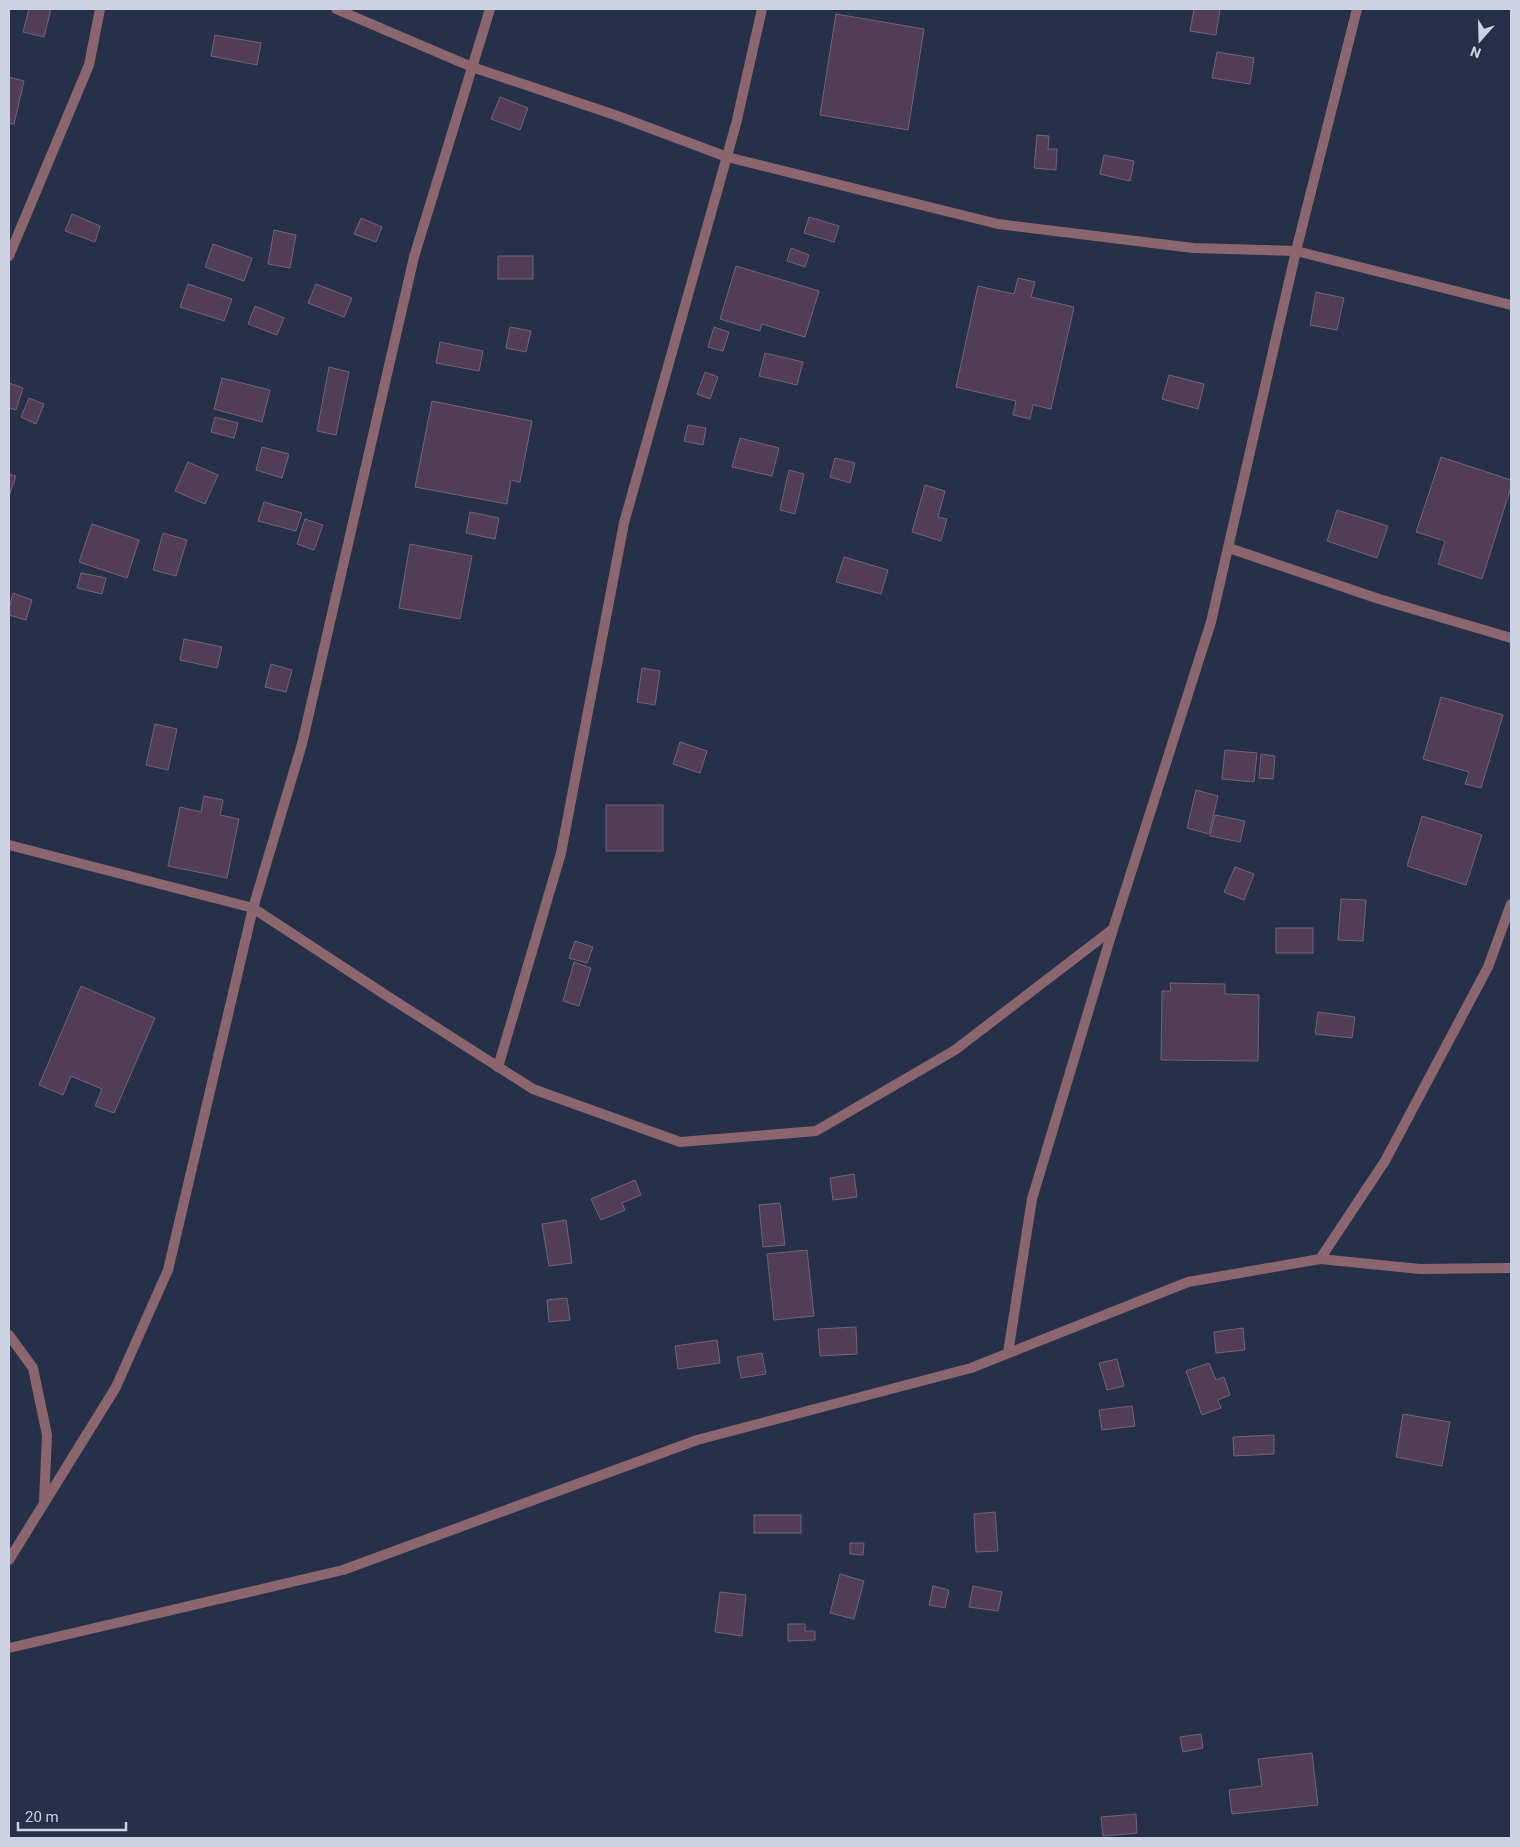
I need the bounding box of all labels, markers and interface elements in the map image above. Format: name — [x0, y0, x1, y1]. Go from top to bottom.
north arrow — [1455, 15, 1505, 65]
text: N — [1468, 43, 1483, 61]
scale bar — [18, 1800, 125, 1832]
text: 20 m — [25, 1808, 59, 1826]

